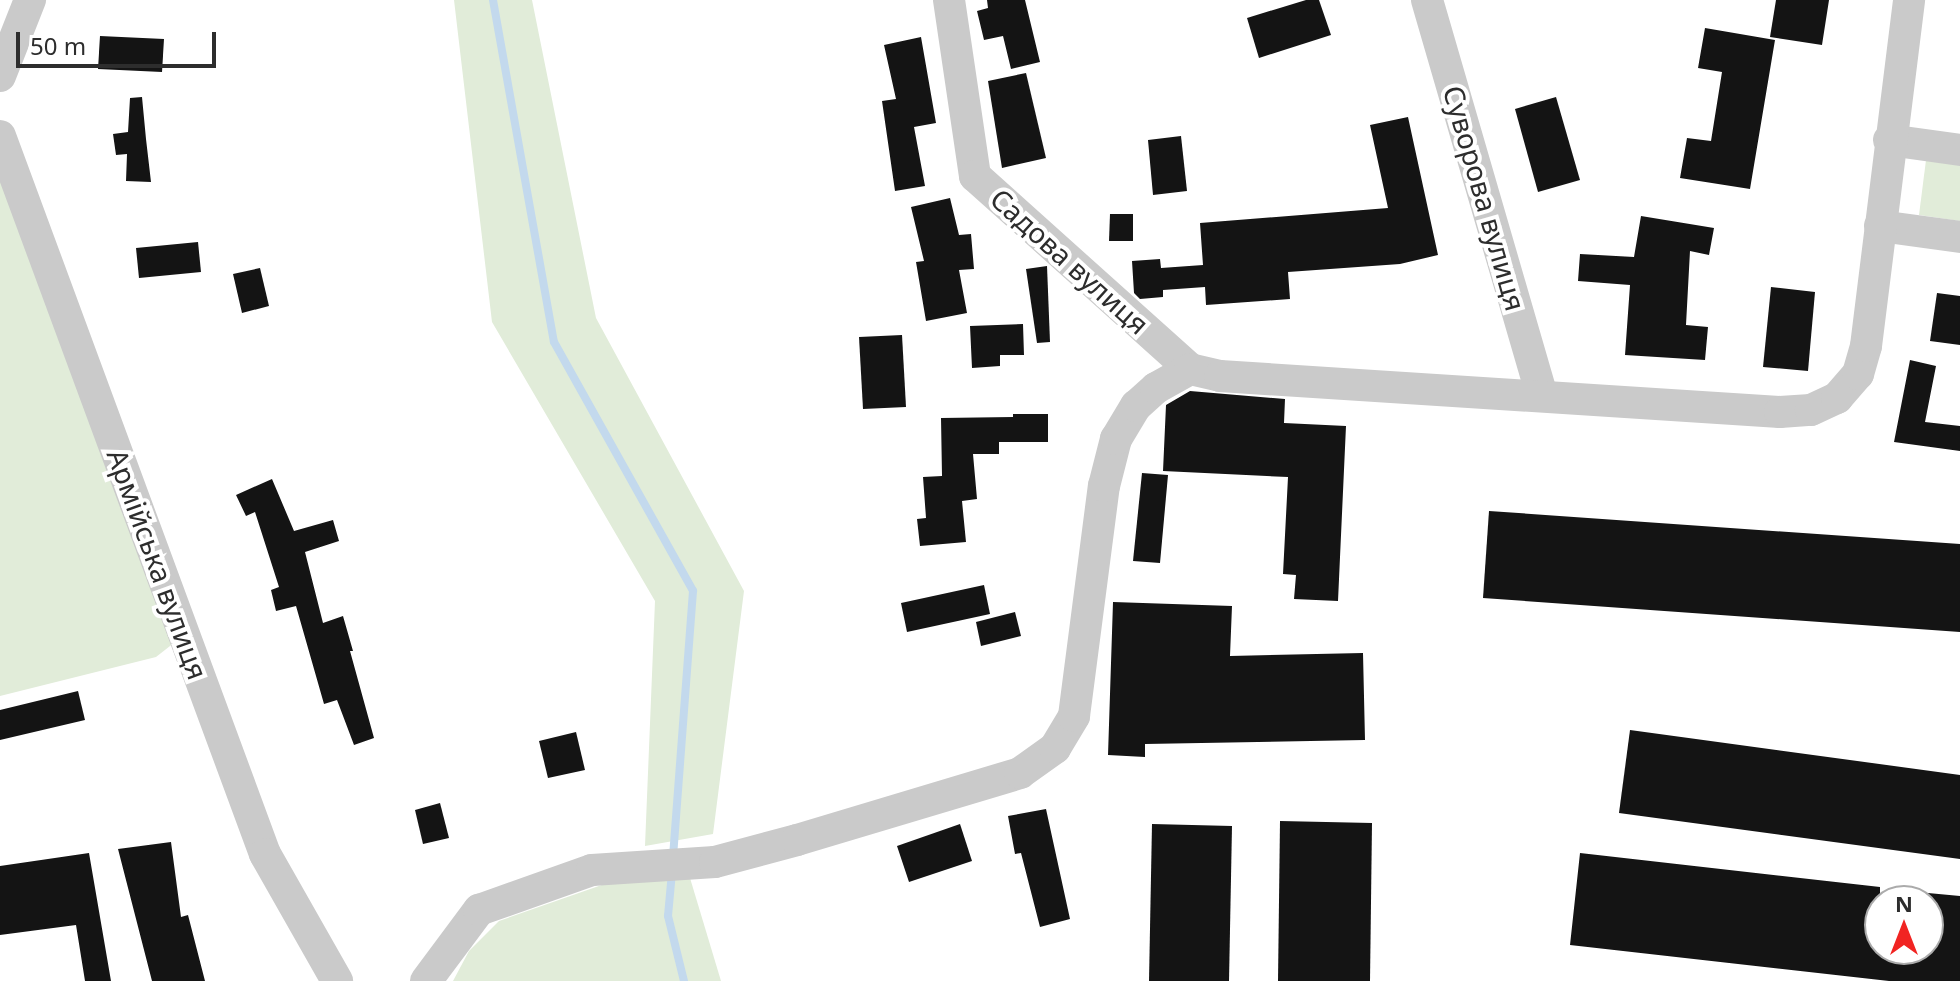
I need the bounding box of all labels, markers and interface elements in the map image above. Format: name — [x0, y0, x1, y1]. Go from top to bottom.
scale bar — [20, 16, 220, 66]
text: 50 m — [30, 29, 86, 62]
street label: Суворова вулиця — [1437, 82, 1533, 314]
street label: Садова вулиця — [984, 181, 1156, 341]
street label: Армійська вулиця — [101, 444, 215, 684]
north arrow — [1864, 885, 1944, 965]
text: N — [1895, 888, 1913, 918]

